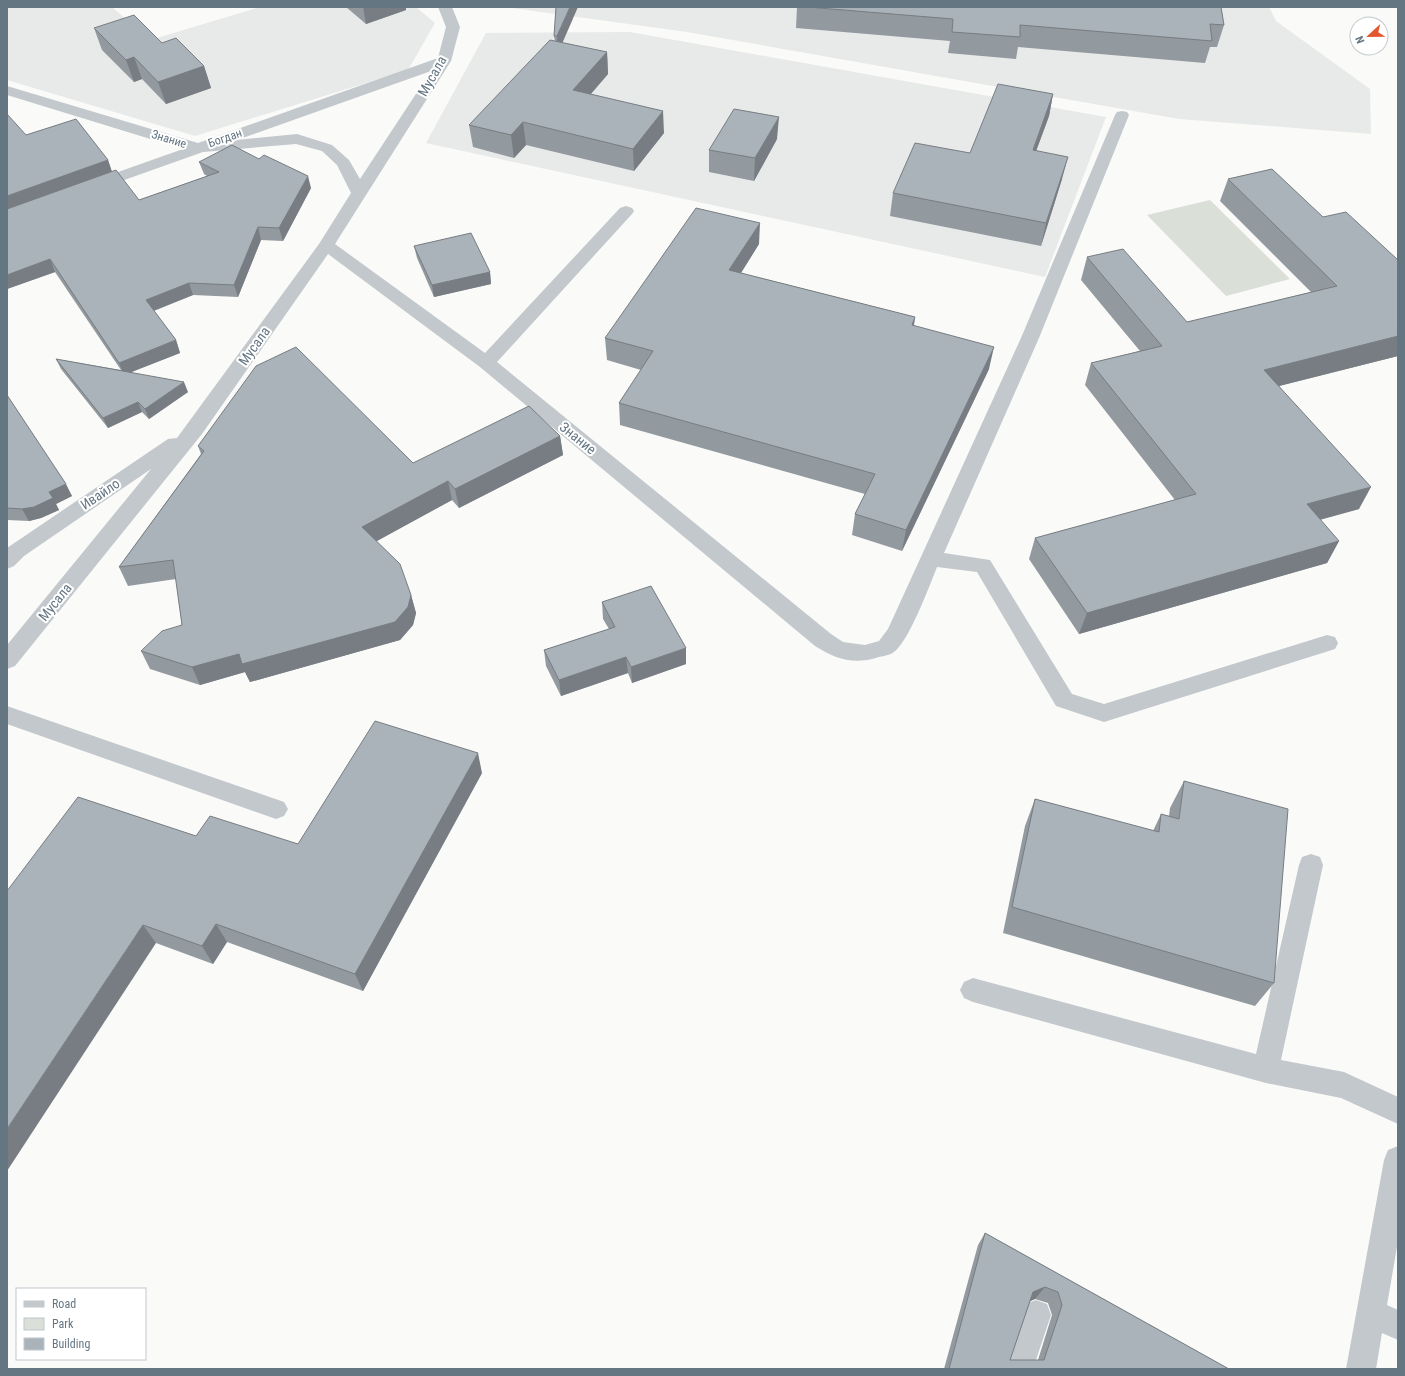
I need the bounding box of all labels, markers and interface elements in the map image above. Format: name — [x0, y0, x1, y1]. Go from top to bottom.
north arrow — [1349, 16, 1389, 56]
text: N — [1353, 34, 1367, 45]
street label: Мусала — [414, 53, 450, 99]
street label: Богдан — [206, 126, 244, 150]
street label: Знание — [150, 127, 189, 151]
street label: Мусала — [235, 324, 273, 368]
street label: Знание — [557, 419, 600, 458]
street label: Ивайло — [77, 475, 123, 513]
street label: Мусала — [35, 580, 75, 624]
legend — [16, 1288, 146, 1360]
text: Road — [52, 1297, 76, 1311]
text: Park — [52, 1317, 74, 1331]
text: Building — [52, 1337, 90, 1351]

